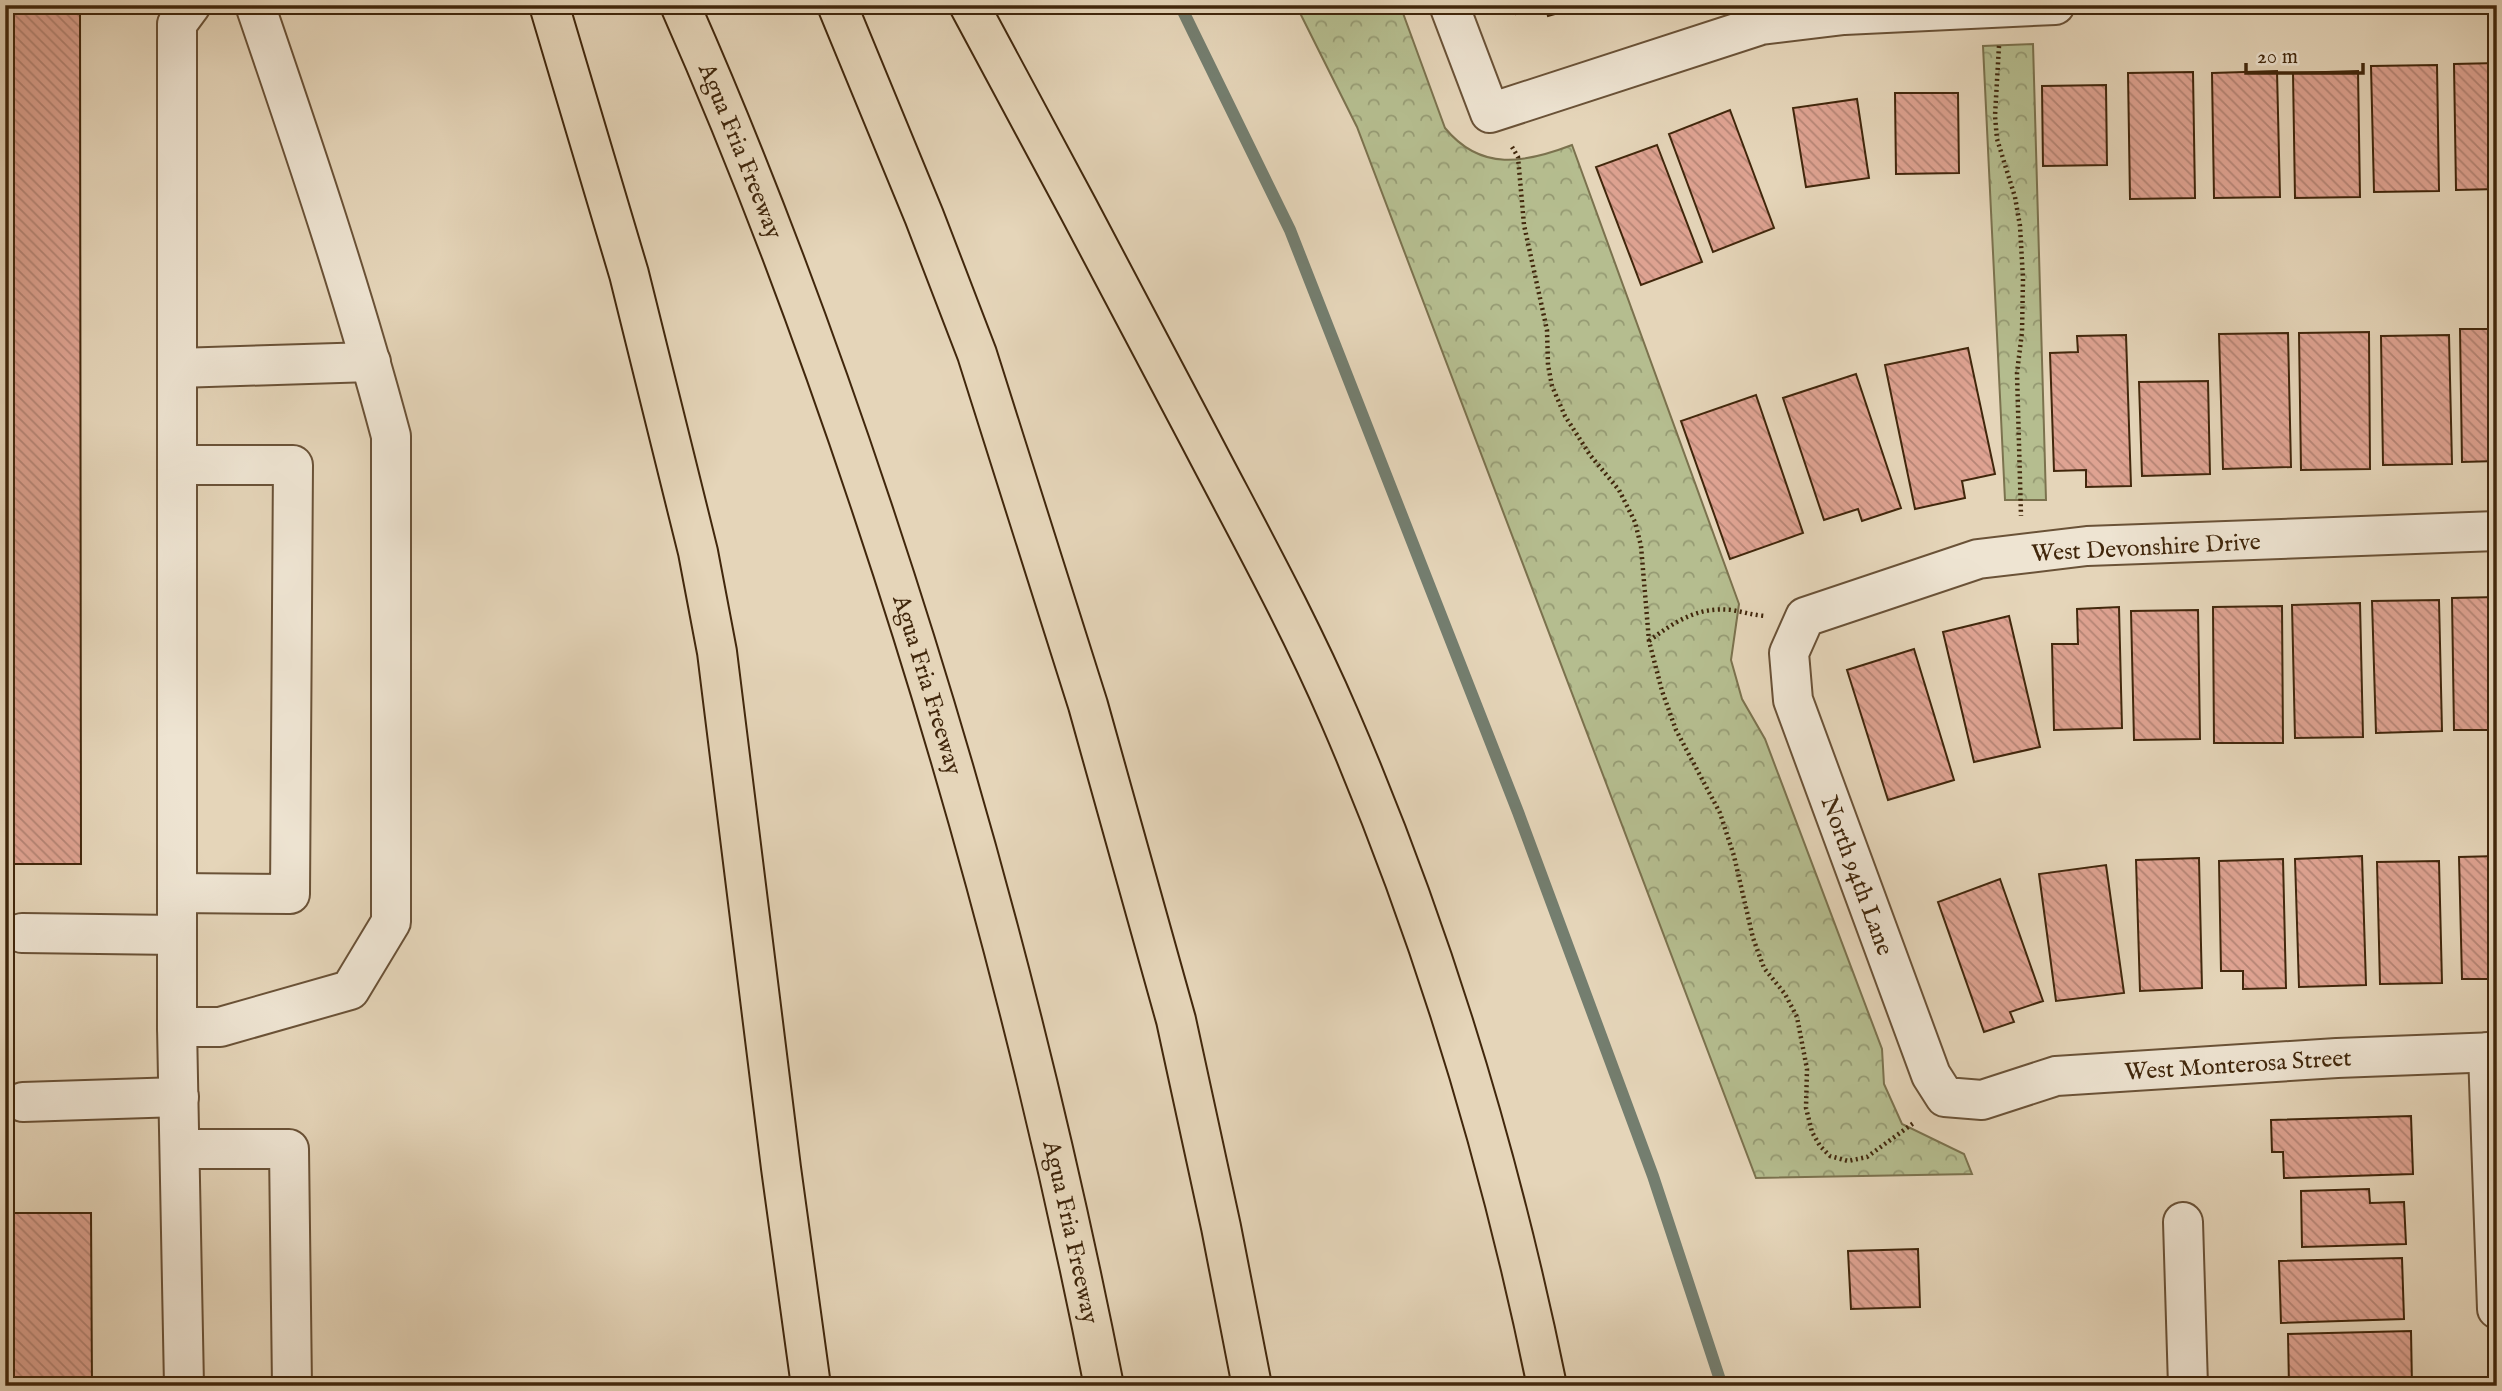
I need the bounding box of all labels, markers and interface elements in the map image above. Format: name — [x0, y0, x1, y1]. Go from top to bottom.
scale bar — [2246, 32, 2364, 76]
text: 20 m — [2257, 44, 2298, 71]
street label: Agua Fria Freeway — [690, 58, 789, 244]
street label: West Devonshire Drive — [2031, 527, 2262, 570]
street label: Agua Fria Freeway — [884, 590, 969, 779]
street label: North 94th Lane — [1813, 792, 1900, 960]
street label: West Monterosa Street — [2124, 1043, 2352, 1089]
street label: Agua Fria Freeway — [1034, 1137, 1105, 1327]

